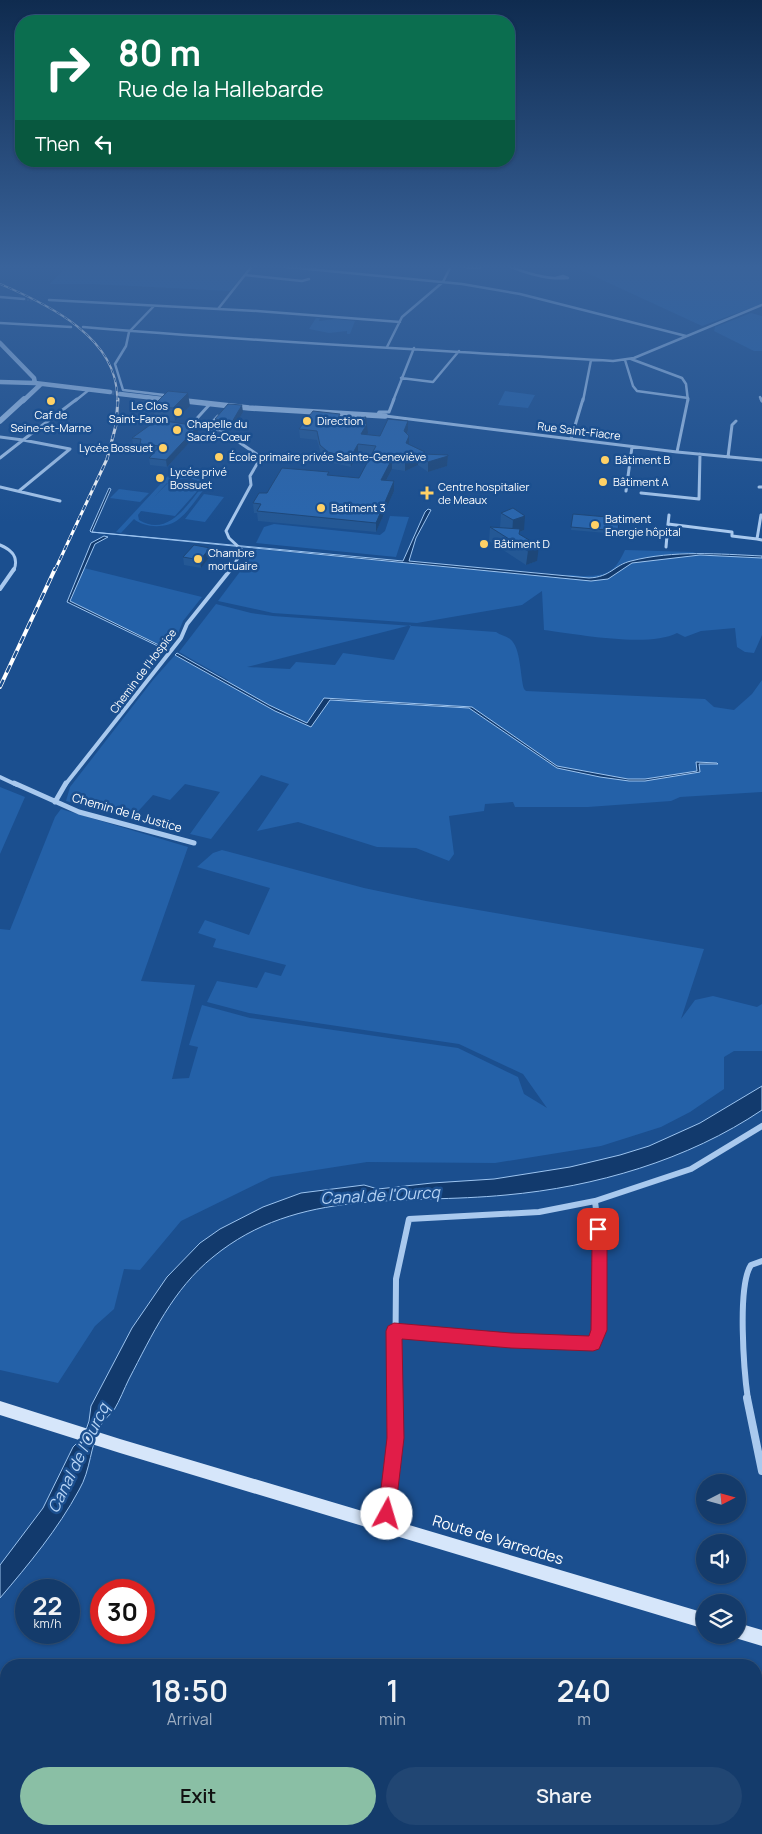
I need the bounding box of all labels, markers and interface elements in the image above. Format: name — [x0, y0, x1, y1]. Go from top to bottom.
text: 80 m — [118, 29, 201, 77]
icon: right — [35, 35, 100, 100]
text: Rue de la Hallebarde — [118, 74, 324, 104]
icon: left — [90, 130, 118, 158]
text: Then — [35, 131, 80, 157]
marker: Caf de Seine-et-Marne — [45, 395, 57, 407]
place label: Le Clos Saint-Faron — [109, 398, 168, 426]
marker: Le Clos Saint-Faron — [172, 406, 184, 418]
place label: Caf de Seine-et-Marne — [10, 407, 92, 435]
place label: Direction — [317, 413, 363, 428]
marker: Direction — [301, 415, 313, 427]
place label: Chapelle du Sacré-Cœur — [187, 416, 251, 444]
street label: Rue Saint-Fiacre — [537, 418, 622, 443]
marker: Chapelle du Sacré-Cœur — [171, 424, 183, 436]
place label: Lycée Bossuet — [79, 440, 153, 455]
marker: Lycée Bossuet — [157, 442, 169, 454]
place label: École primaire privée Sainte-Geneviève — [229, 449, 427, 464]
marker: École primaire privée Sainte-Geneviève — [213, 451, 225, 463]
place label: Bâtiment B — [615, 452, 671, 467]
marker: Bâtiment B — [599, 454, 611, 466]
place label: Lycée privé Bossuet — [170, 464, 227, 492]
marker: Lycée privé Bossuet — [154, 472, 166, 484]
place label: Bâtiment A — [613, 474, 669, 489]
marker: Bâtiment A — [597, 476, 609, 488]
place label: Centre hospitalier de Meaux — [438, 479, 529, 507]
marker: Centre hospitalier de Meaux — [420, 486, 434, 500]
place label: Batiment 3 — [331, 500, 386, 515]
marker: Batiment 3 — [315, 502, 327, 514]
place label: Batiment Energie hôpital — [605, 511, 681, 539]
marker: Batiment Energie hôpital — [589, 519, 601, 531]
place label: Bâtiment D — [494, 536, 550, 551]
marker: Bâtiment D — [478, 538, 490, 550]
place label: Chambre mortuaire — [208, 545, 258, 573]
marker: Chambre mortuaire — [192, 553, 204, 565]
street label: Chemin de l'Hospice — [106, 625, 180, 716]
street label: Chemin de la Justice — [70, 789, 184, 836]
water label: Canal de l'Ourcq — [320, 1181, 442, 1209]
pin — [577, 1208, 619, 1250]
icon: arrive — [584, 1215, 612, 1243]
water label: Canal de l'Ourcq — [42, 1398, 115, 1516]
north arrow — [696, 1474, 746, 1524]
map controls — [696, 1474, 746, 1644]
position arrow — [360, 1487, 412, 1539]
street label: Route de Varreddes — [430, 1510, 566, 1569]
button: sound — [696, 1534, 746, 1584]
speed limit sign: 30 — [90, 1579, 155, 1644]
text: 22 — [33, 1588, 62, 1623]
button: layers — [696, 1594, 746, 1644]
text: km/h — [34, 1615, 61, 1632]
text: 18:50 — [151, 1670, 228, 1711]
text: 1 — [386, 1670, 399, 1711]
text: 240 — [557, 1670, 611, 1711]
text: Arrival — [167, 1708, 212, 1730]
text: min — [379, 1708, 406, 1730]
text: m — [577, 1708, 591, 1730]
button: Exit — [20, 1767, 376, 1825]
button: Share — [386, 1767, 742, 1825]

